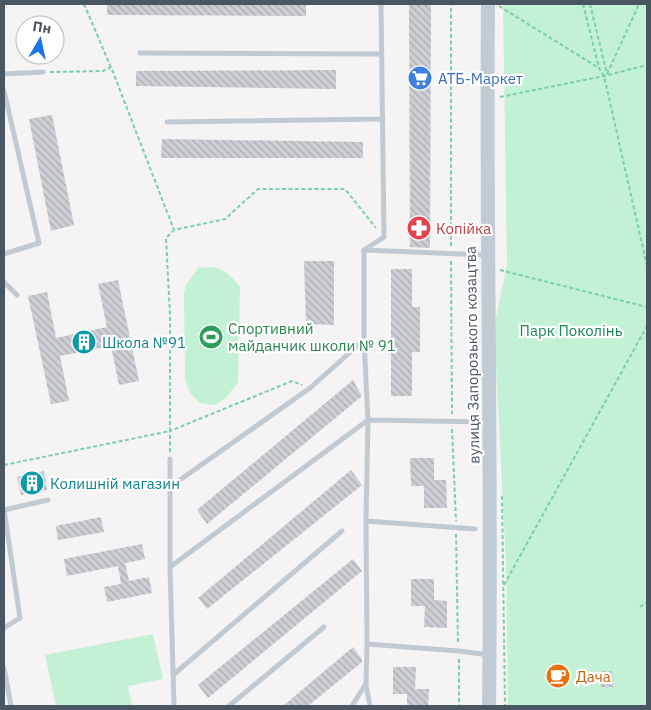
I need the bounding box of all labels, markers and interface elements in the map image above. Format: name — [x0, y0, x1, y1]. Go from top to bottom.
north arrow — [15, 15, 65, 65]
text: Пн — [31, 17, 53, 37]
supermarket icon: АТБ-Маркет — [407, 65, 433, 91]
place label: АТБ-Маркет — [438, 69, 523, 88]
pharmacy icon: Копійка — [406, 215, 432, 241]
place label: Копійка — [436, 219, 491, 238]
street label: вулиця Запорозького козацтва — [461, 246, 483, 464]
place label: Спортивний майданчик школи № 91 — [228, 319, 396, 355]
park label: Парк Поколінь — [520, 321, 623, 340]
sports icon: Спортивний майданчик школи № 91 — [198, 324, 224, 350]
building icon: Школа №91 — [71, 329, 97, 355]
place label: Школа №91 — [102, 333, 186, 352]
building icon: Колишній магазин — [19, 470, 45, 496]
place label: Колишній магазин — [50, 474, 180, 493]
cafe icon: Дача — [545, 663, 571, 689]
place label: Дача — [576, 667, 611, 686]

